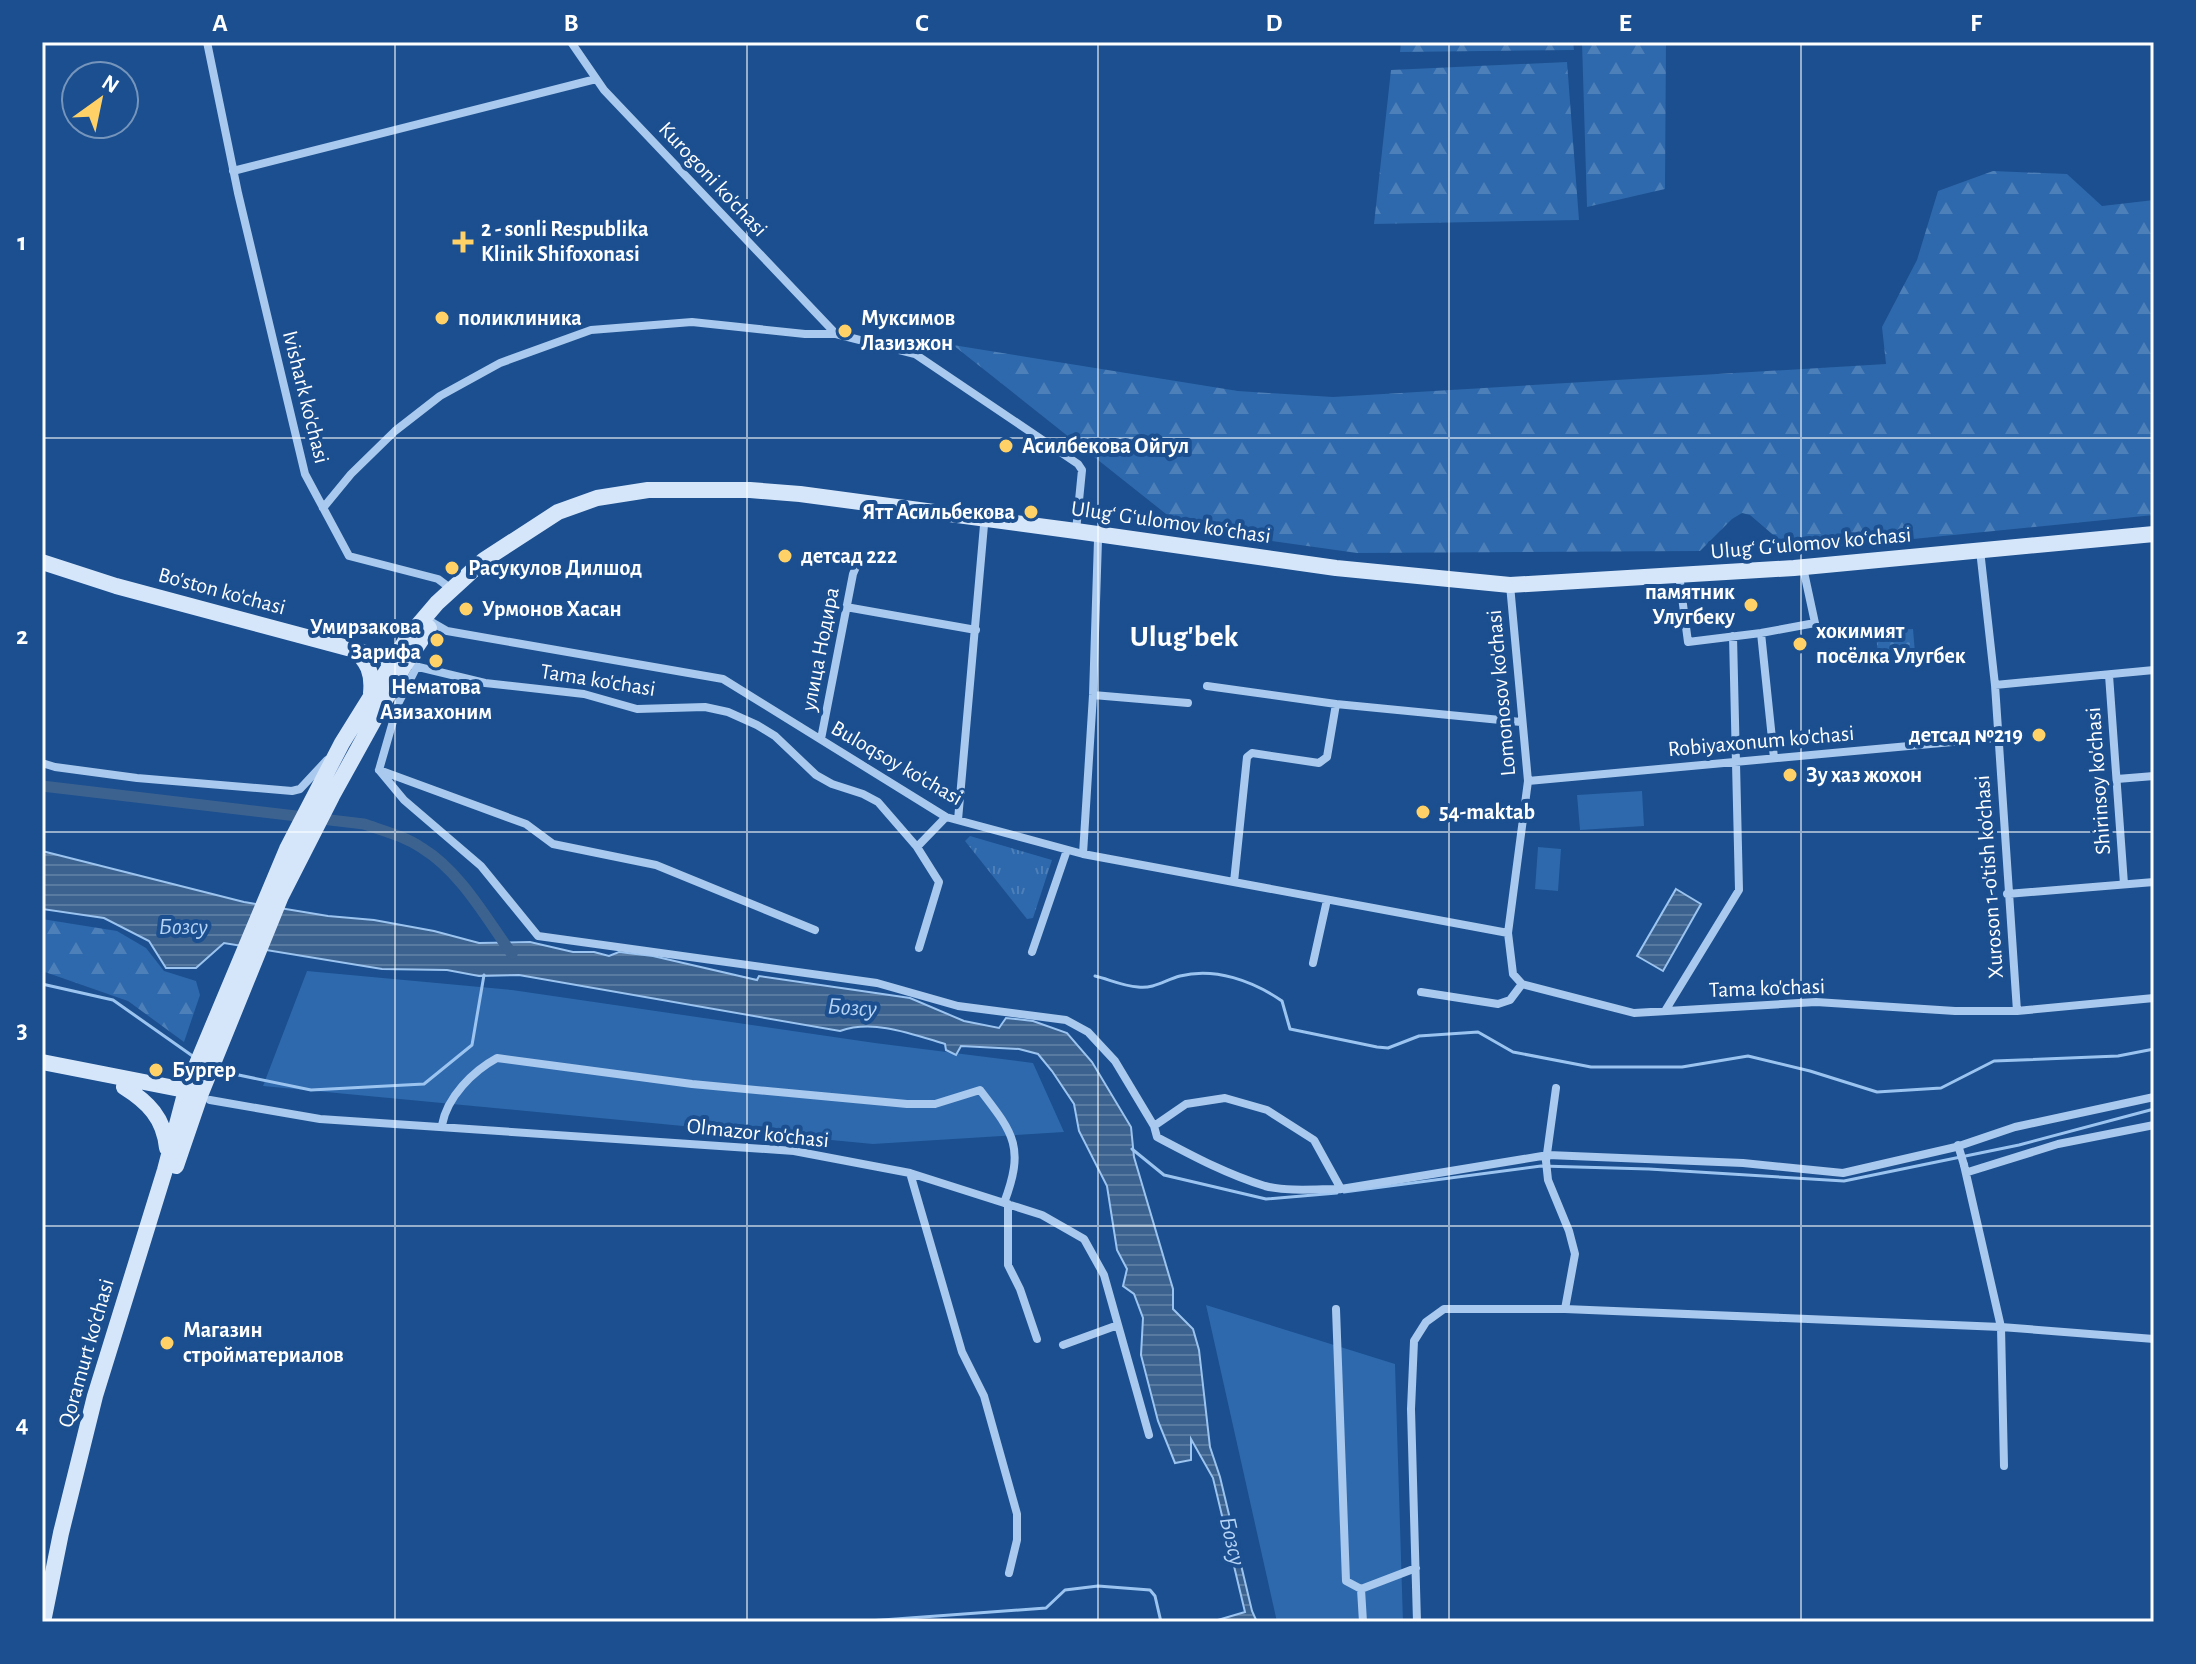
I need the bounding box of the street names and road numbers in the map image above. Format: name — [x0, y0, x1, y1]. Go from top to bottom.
street label: Kurogoni ko'chasi — [655, 117, 771, 241]
street label: Ivishark ko'chasi — [279, 328, 333, 466]
street label: Ulugʻ Gʻulomov koʻchasi — [1070, 497, 1272, 547]
street label: Ulugʻ Gʻulomov koʻchasi — [1710, 523, 1912, 563]
street label: Bo'ston ko'chasi — [156, 563, 288, 619]
street label: улица Нодира — [797, 585, 843, 714]
street label: Lomonosov ko'chasi — [1483, 609, 1519, 777]
street label: Tama ko'chasi — [539, 660, 657, 700]
street label: Shirinsoy ko'chasi — [2082, 706, 2114, 856]
street label: Buloqsoy ko'chasi — [827, 717, 967, 809]
street label: Robiyaxonum ko'chasi — [1667, 722, 1855, 760]
street label: Хuroson 1-o'tish ko'chasi — [1971, 774, 2007, 980]
street label: Tama ko'chasi — [1708, 975, 1826, 1001]
street label: Olmazor ko'chasi — [686, 1115, 830, 1151]
street label: Qoramurt ko'chasi — [54, 1276, 118, 1430]

